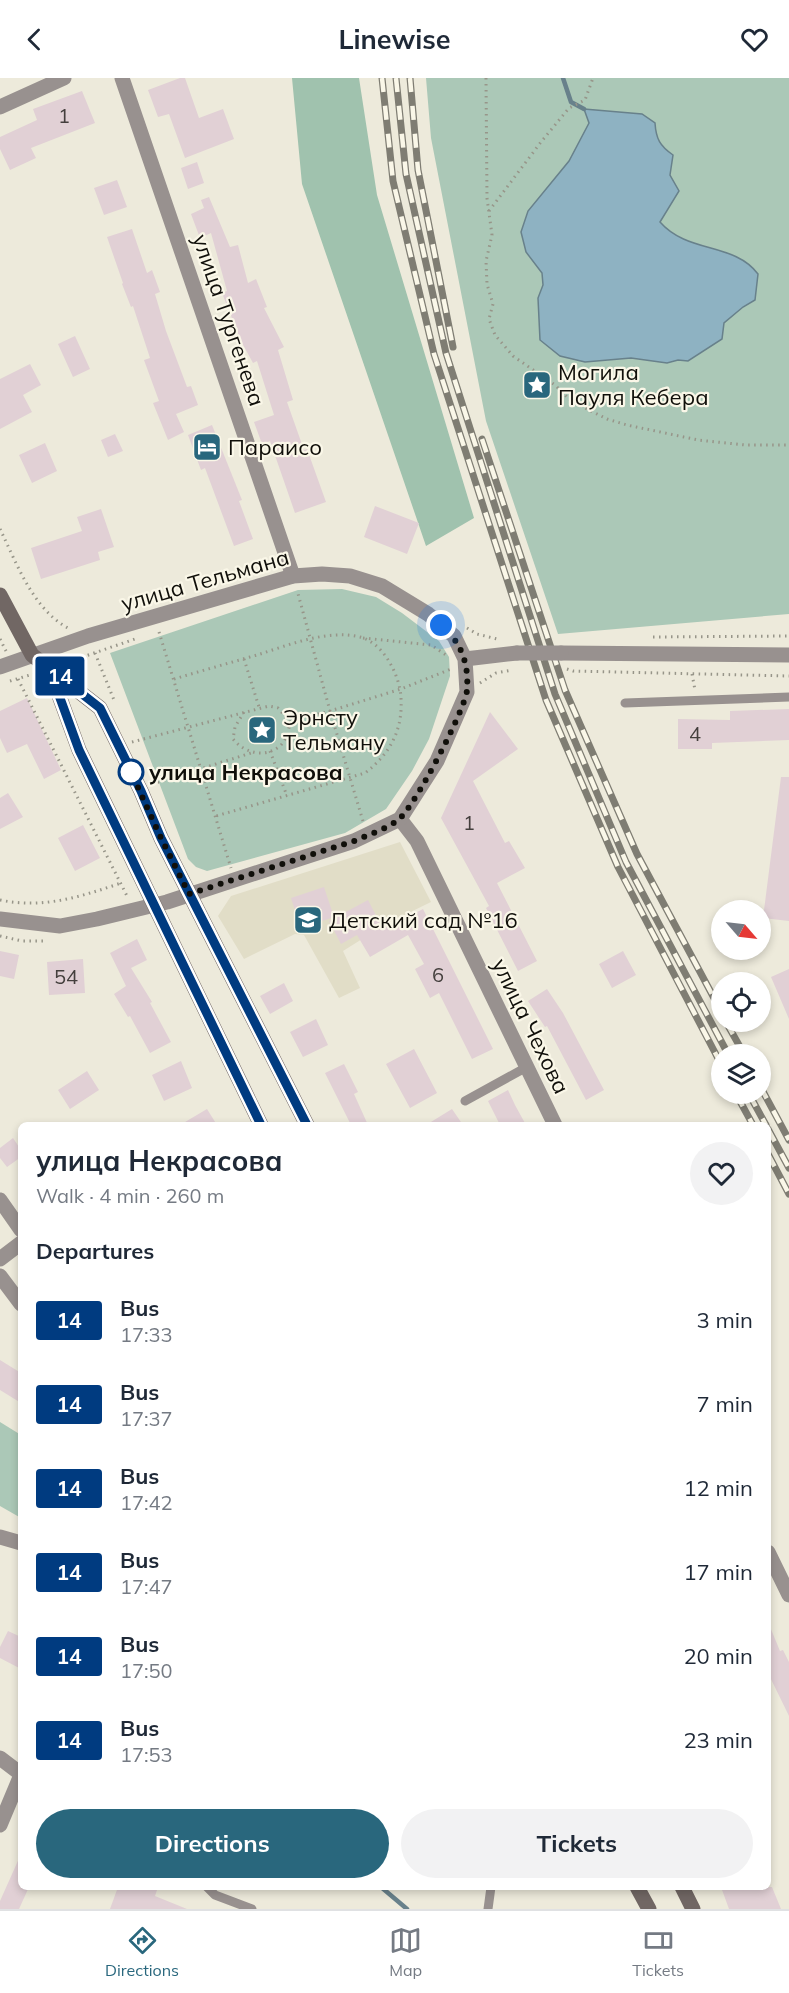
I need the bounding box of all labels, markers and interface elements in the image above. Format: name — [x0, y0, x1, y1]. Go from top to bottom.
text: Linewise — [338, 22, 451, 56]
icon: back — [18, 23, 51, 56]
icon: heart — [738, 23, 771, 56]
house number: 1 — [58, 103, 70, 128]
street label: улица Тургенева — [186, 230, 272, 410]
place label: Могила Пауля Кебера — [558, 358, 709, 411]
place icon: Могила Пауля Кебера — [521, 369, 553, 401]
hotel icon: Параисо — [191, 431, 223, 463]
place label: Параисо — [228, 433, 322, 461]
street label: улица Тельмана — [118, 543, 292, 617]
your location — [426, 610, 456, 640]
line badge: 14 — [33, 656, 87, 696]
text: 14 — [47, 663, 73, 689]
place label: Эрнсту Тельману — [283, 703, 385, 756]
place icon: Эрнсту Тельману — [246, 714, 278, 746]
house number: 4 — [689, 721, 701, 746]
place label: улица Некрасова — [149, 758, 343, 786]
marker: улица Некрасова — [118, 759, 144, 785]
house number: 1 — [463, 810, 475, 835]
north arrow — [711, 900, 771, 960]
map controls — [711, 900, 771, 1104]
school or university icon: Детский сад №16 — [292, 904, 324, 936]
place label: Детский сад №16 — [329, 906, 518, 934]
street label: улица Чехова — [486, 954, 576, 1098]
house number: 6 — [432, 962, 444, 987]
house number: 54 — [54, 964, 78, 989]
button: locate — [711, 972, 771, 1032]
button: layers — [711, 1044, 771, 1104]
button: heart — [690, 1142, 753, 1205]
text: улица Некрасова — [36, 1143, 283, 1178]
text: Walk · 4 min · 260 m — [36, 1183, 224, 1208]
text: Departures — [36, 1237, 154, 1265]
text: Bus — [120, 1294, 159, 1322]
text: 3 min — [697, 1306, 753, 1334]
text: 14 — [56, 1307, 82, 1333]
text: 17:33 — [120, 1322, 173, 1347]
text: Bus — [120, 1378, 159, 1406]
text: 7 min — [697, 1390, 753, 1418]
text: 14 — [56, 1391, 82, 1417]
text: 17:37 — [120, 1406, 173, 1431]
text: Bus — [120, 1462, 159, 1490]
text: 12 min — [683, 1474, 753, 1502]
text: 14 — [56, 1475, 82, 1501]
text: 17:42 — [120, 1490, 173, 1515]
text: Bus — [120, 1546, 159, 1574]
text: 17 min — [683, 1558, 753, 1586]
text: 14 — [56, 1559, 82, 1585]
text: 17:47 — [120, 1574, 173, 1599]
text: Bus — [120, 1630, 159, 1658]
text: 20 min — [683, 1642, 753, 1670]
text: 14 — [56, 1643, 82, 1669]
text: 17:50 — [120, 1658, 173, 1683]
text: Bus — [120, 1714, 159, 1742]
text: 23 min — [683, 1726, 753, 1754]
text: 14 — [56, 1727, 82, 1753]
text: 17:53 — [120, 1742, 173, 1767]
button: Directions — [36, 1809, 389, 1878]
button: Tickets — [401, 1809, 753, 1878]
tab: Directions — [105, 1924, 179, 1980]
tab: Map — [389, 1924, 422, 1980]
tab: Tickets — [632, 1924, 684, 1980]

